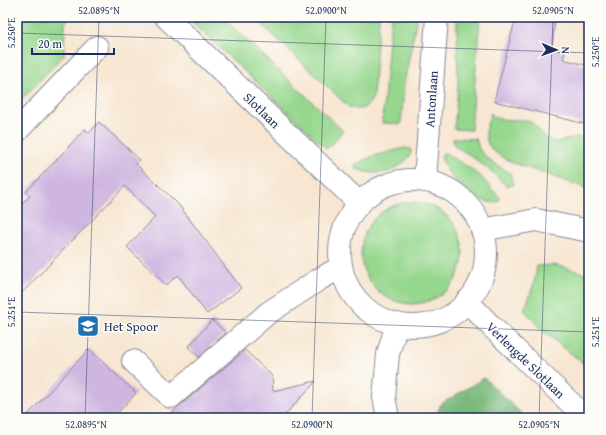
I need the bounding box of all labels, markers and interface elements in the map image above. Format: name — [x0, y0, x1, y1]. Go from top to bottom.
text: 52.0895°N — [78, 3, 120, 18]
text: 52.0900°N — [305, 3, 347, 18]
text: 52.0905°N — [532, 3, 574, 18]
text: 5.250°E — [4, 18, 19, 48]
scale bar — [32, 30, 114, 56]
north arrow — [536, 30, 576, 70]
text: 20 m — [38, 35, 62, 52]
text: 5.250°E — [588, 37, 603, 67]
text: N — [558, 46, 574, 55]
street label: Antonlaan — [420, 69, 443, 128]
street label: Slotlaan — [239, 88, 285, 133]
text: 5.251°E — [4, 297, 19, 327]
school or university icon: Het Spoor — [75, 313, 101, 339]
place label: Het Spoor — [104, 317, 159, 336]
text: 5.251°E — [588, 317, 603, 347]
street label: Verlengde Slotlaan — [482, 318, 570, 403]
text: 52.0895°N — [65, 417, 107, 432]
text: 52.0900°N — [291, 417, 333, 432]
text: 52.0905°N — [518, 417, 560, 432]

